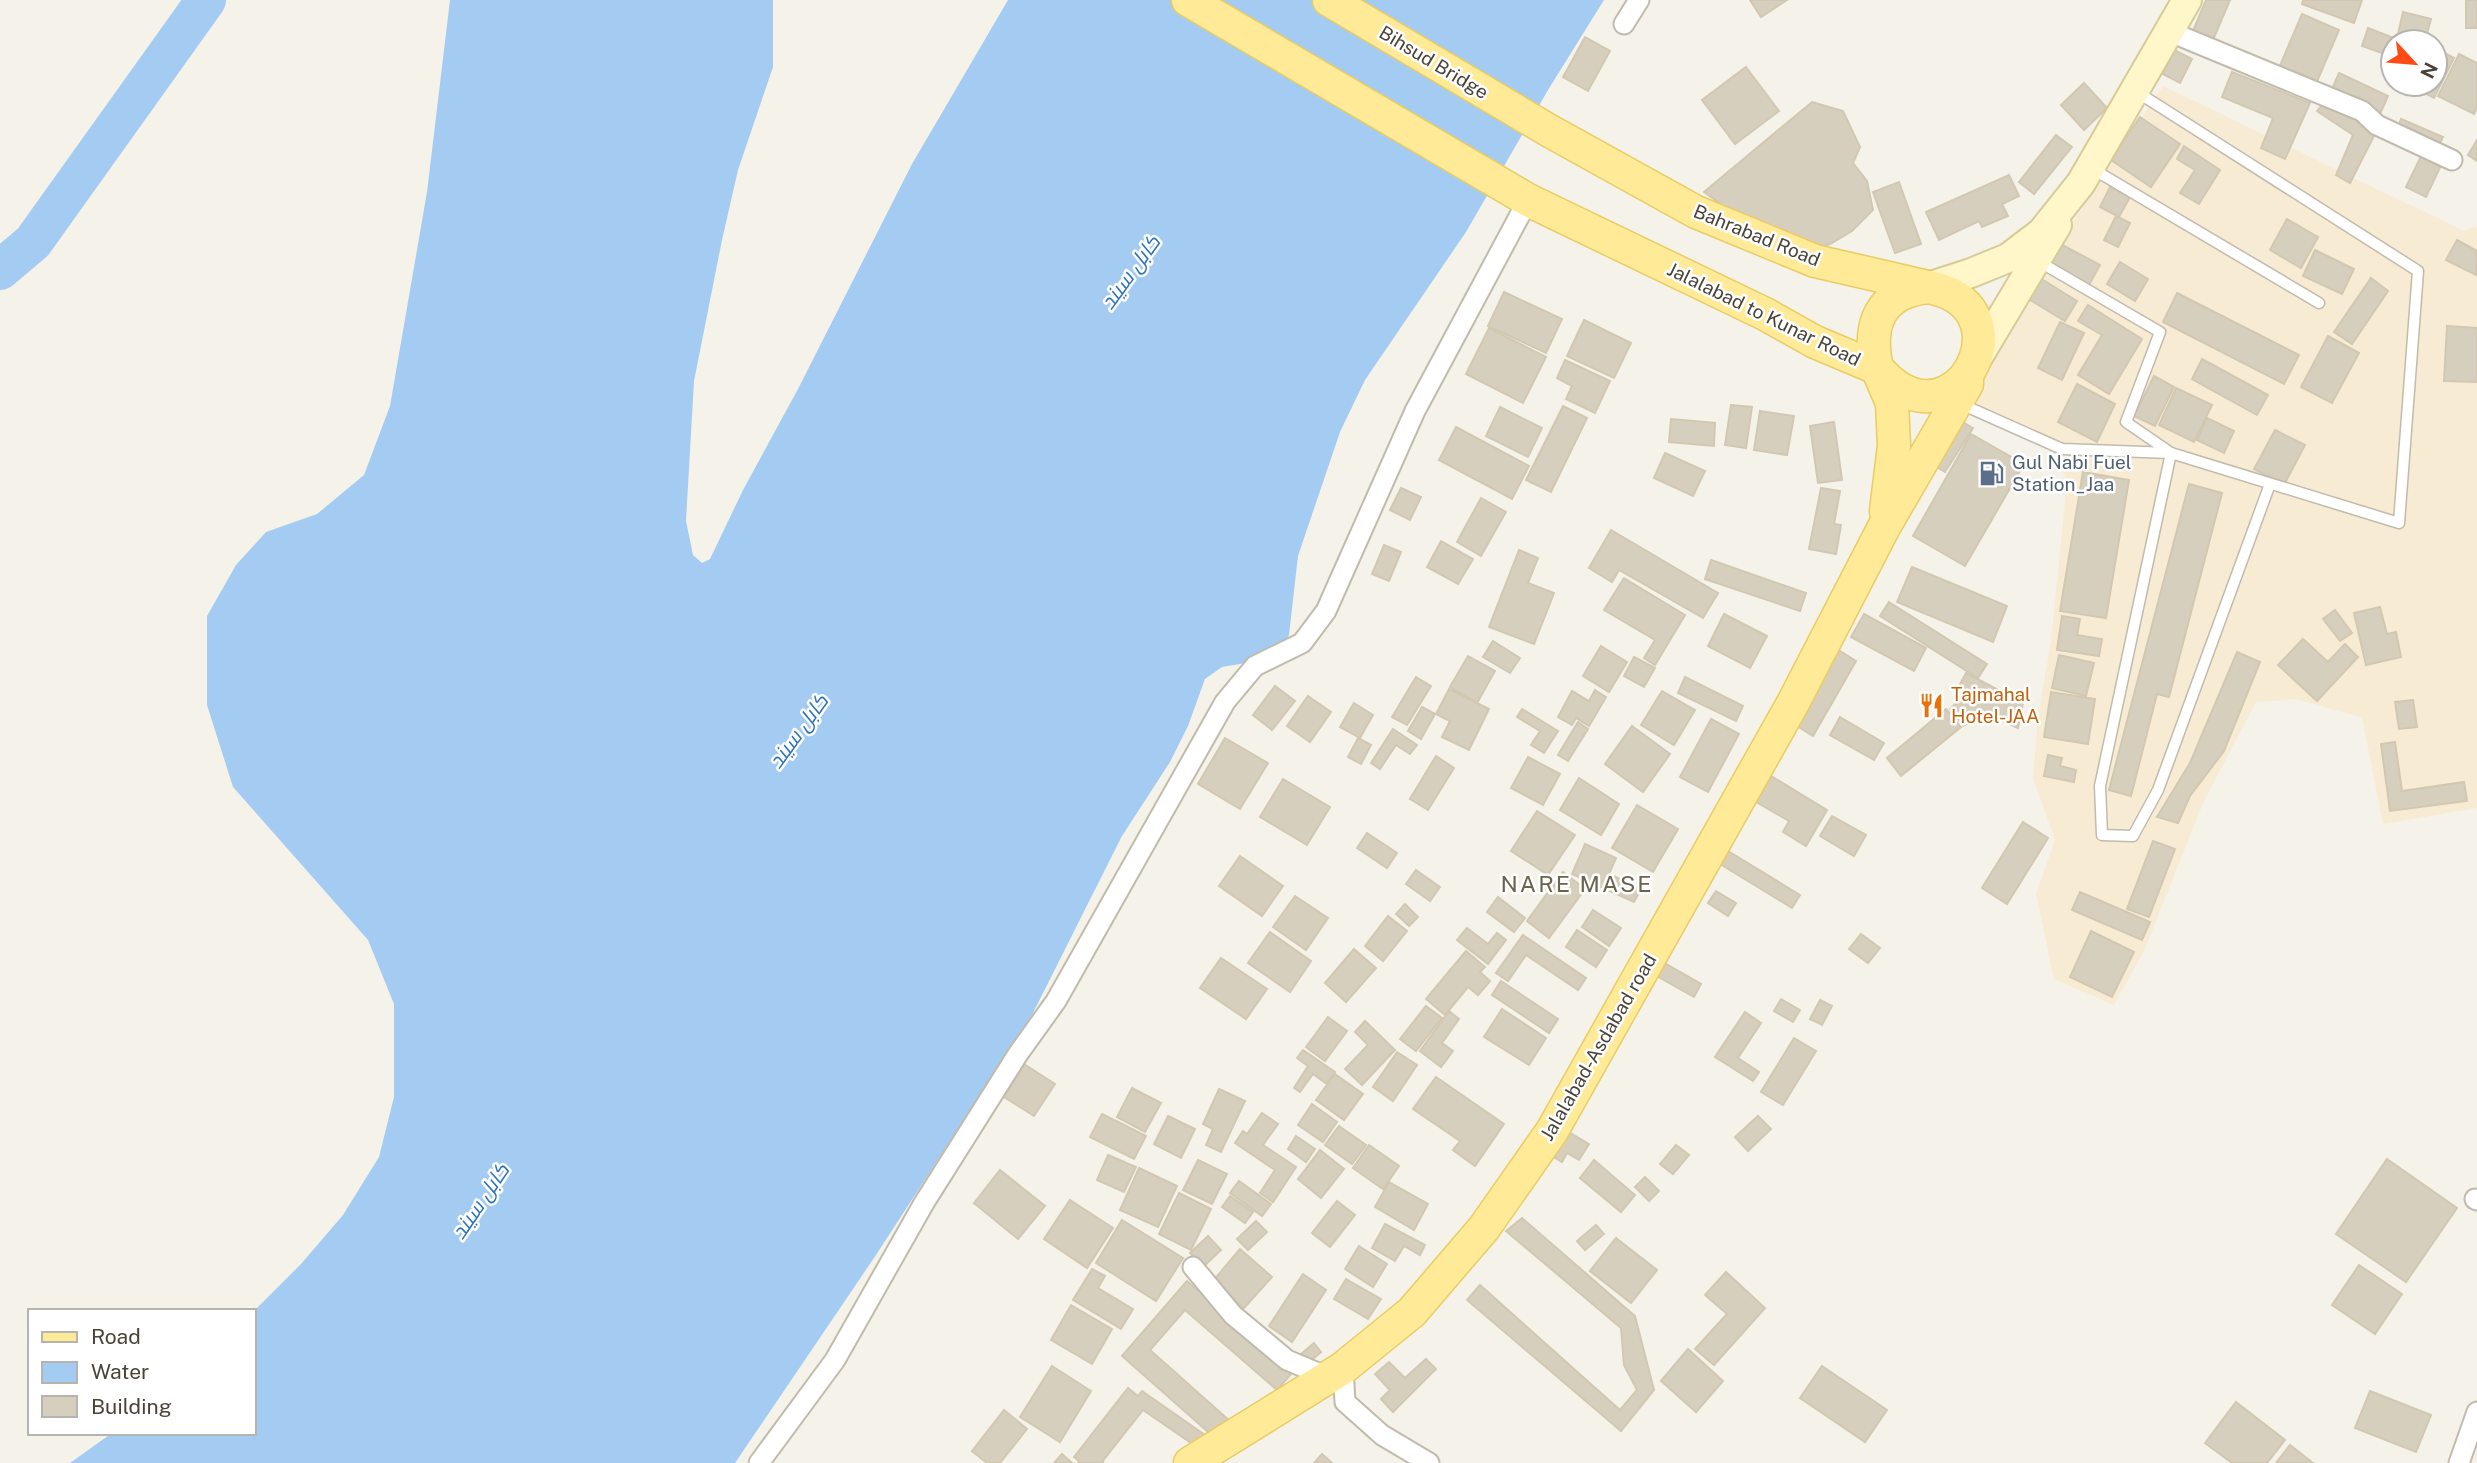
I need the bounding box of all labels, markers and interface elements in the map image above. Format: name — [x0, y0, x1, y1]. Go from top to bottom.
street label: Bihsud Bridge — [1375, 21, 1493, 103]
north arrow — [2379, 28, 2449, 98]
text: N — [2416, 59, 2442, 82]
street label: Bahrabad Road — [1691, 200, 1823, 270]
water label: کابل سيند — [1095, 230, 1166, 315]
street label: Jalalabad to Kunar Road — [1664, 258, 1864, 370]
place label: Gul Nabi Fuel Station_Jaa — [2012, 451, 2132, 495]
fuel station icon: Gul Nabi Fuel Station_Jaa — [1978, 459, 2006, 487]
place label: Tajmahal Hotel-JAA — [1951, 683, 2040, 727]
water label: کابل سيند — [763, 689, 834, 774]
restaurant icon: Tajmahal Hotel-JAA — [1917, 691, 1945, 719]
district label: NARE MASE — [1500, 870, 1654, 897]
street label: Jalalabad-Asdabad road — [1535, 950, 1661, 1144]
water label: کابل سيند — [446, 1158, 515, 1244]
legend — [28, 1309, 256, 1435]
text: Road — [91, 1324, 141, 1349]
text: Water — [91, 1359, 149, 1384]
text: Building — [91, 1394, 172, 1419]

